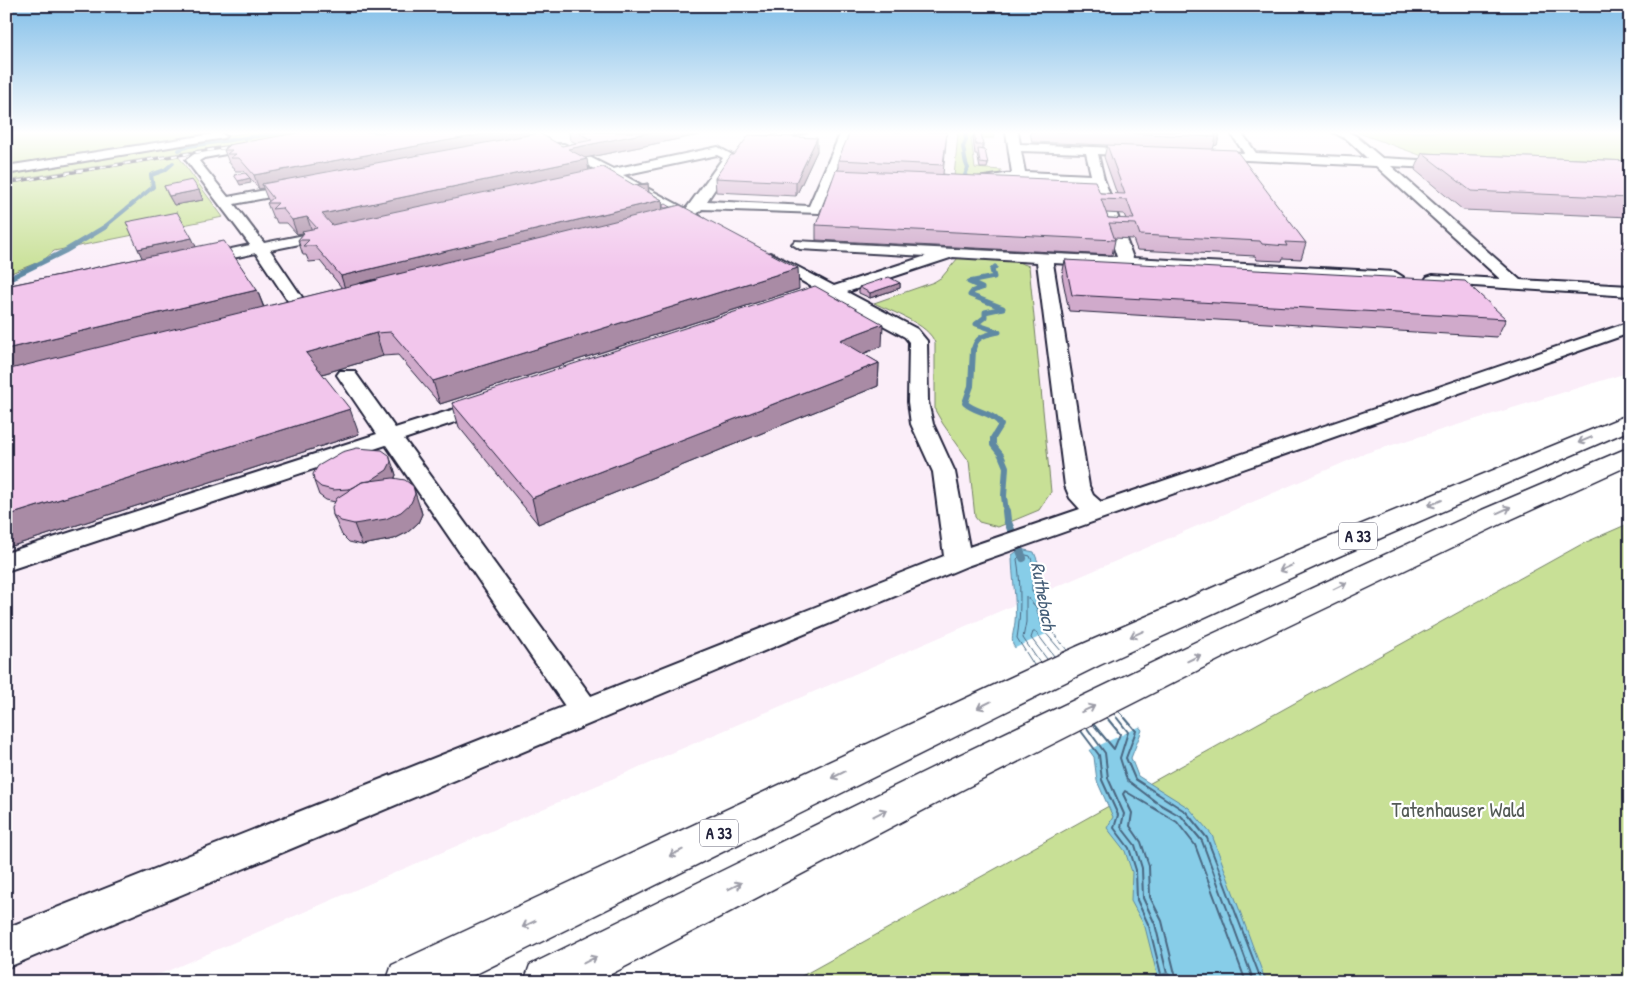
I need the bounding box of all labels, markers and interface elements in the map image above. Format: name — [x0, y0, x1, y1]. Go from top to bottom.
one-way arrow — [1578, 436, 1593, 445]
one-way arrow — [1428, 499, 1443, 509]
one-way arrow — [1496, 505, 1511, 515]
road number: A 33 — [1339, 522, 1377, 550]
water label: Ruthebach — [1025, 560, 1063, 634]
one-way arrow — [1279, 563, 1294, 573]
one-way arrow — [1332, 581, 1347, 590]
one-way arrow — [1130, 629, 1145, 639]
one-way arrow — [1187, 653, 1202, 663]
one-way arrow — [977, 700, 992, 710]
one-way arrow — [1080, 703, 1095, 713]
one-way arrow — [831, 771, 846, 780]
park label: Tatenhauser Wald — [1392, 795, 1524, 824]
one-way arrow — [872, 808, 887, 817]
road number: A 33 — [700, 820, 738, 846]
one-way arrow — [669, 849, 684, 859]
one-way arrow — [727, 881, 742, 890]
one-way arrow — [522, 920, 537, 929]
one-way arrow — [582, 955, 597, 964]

